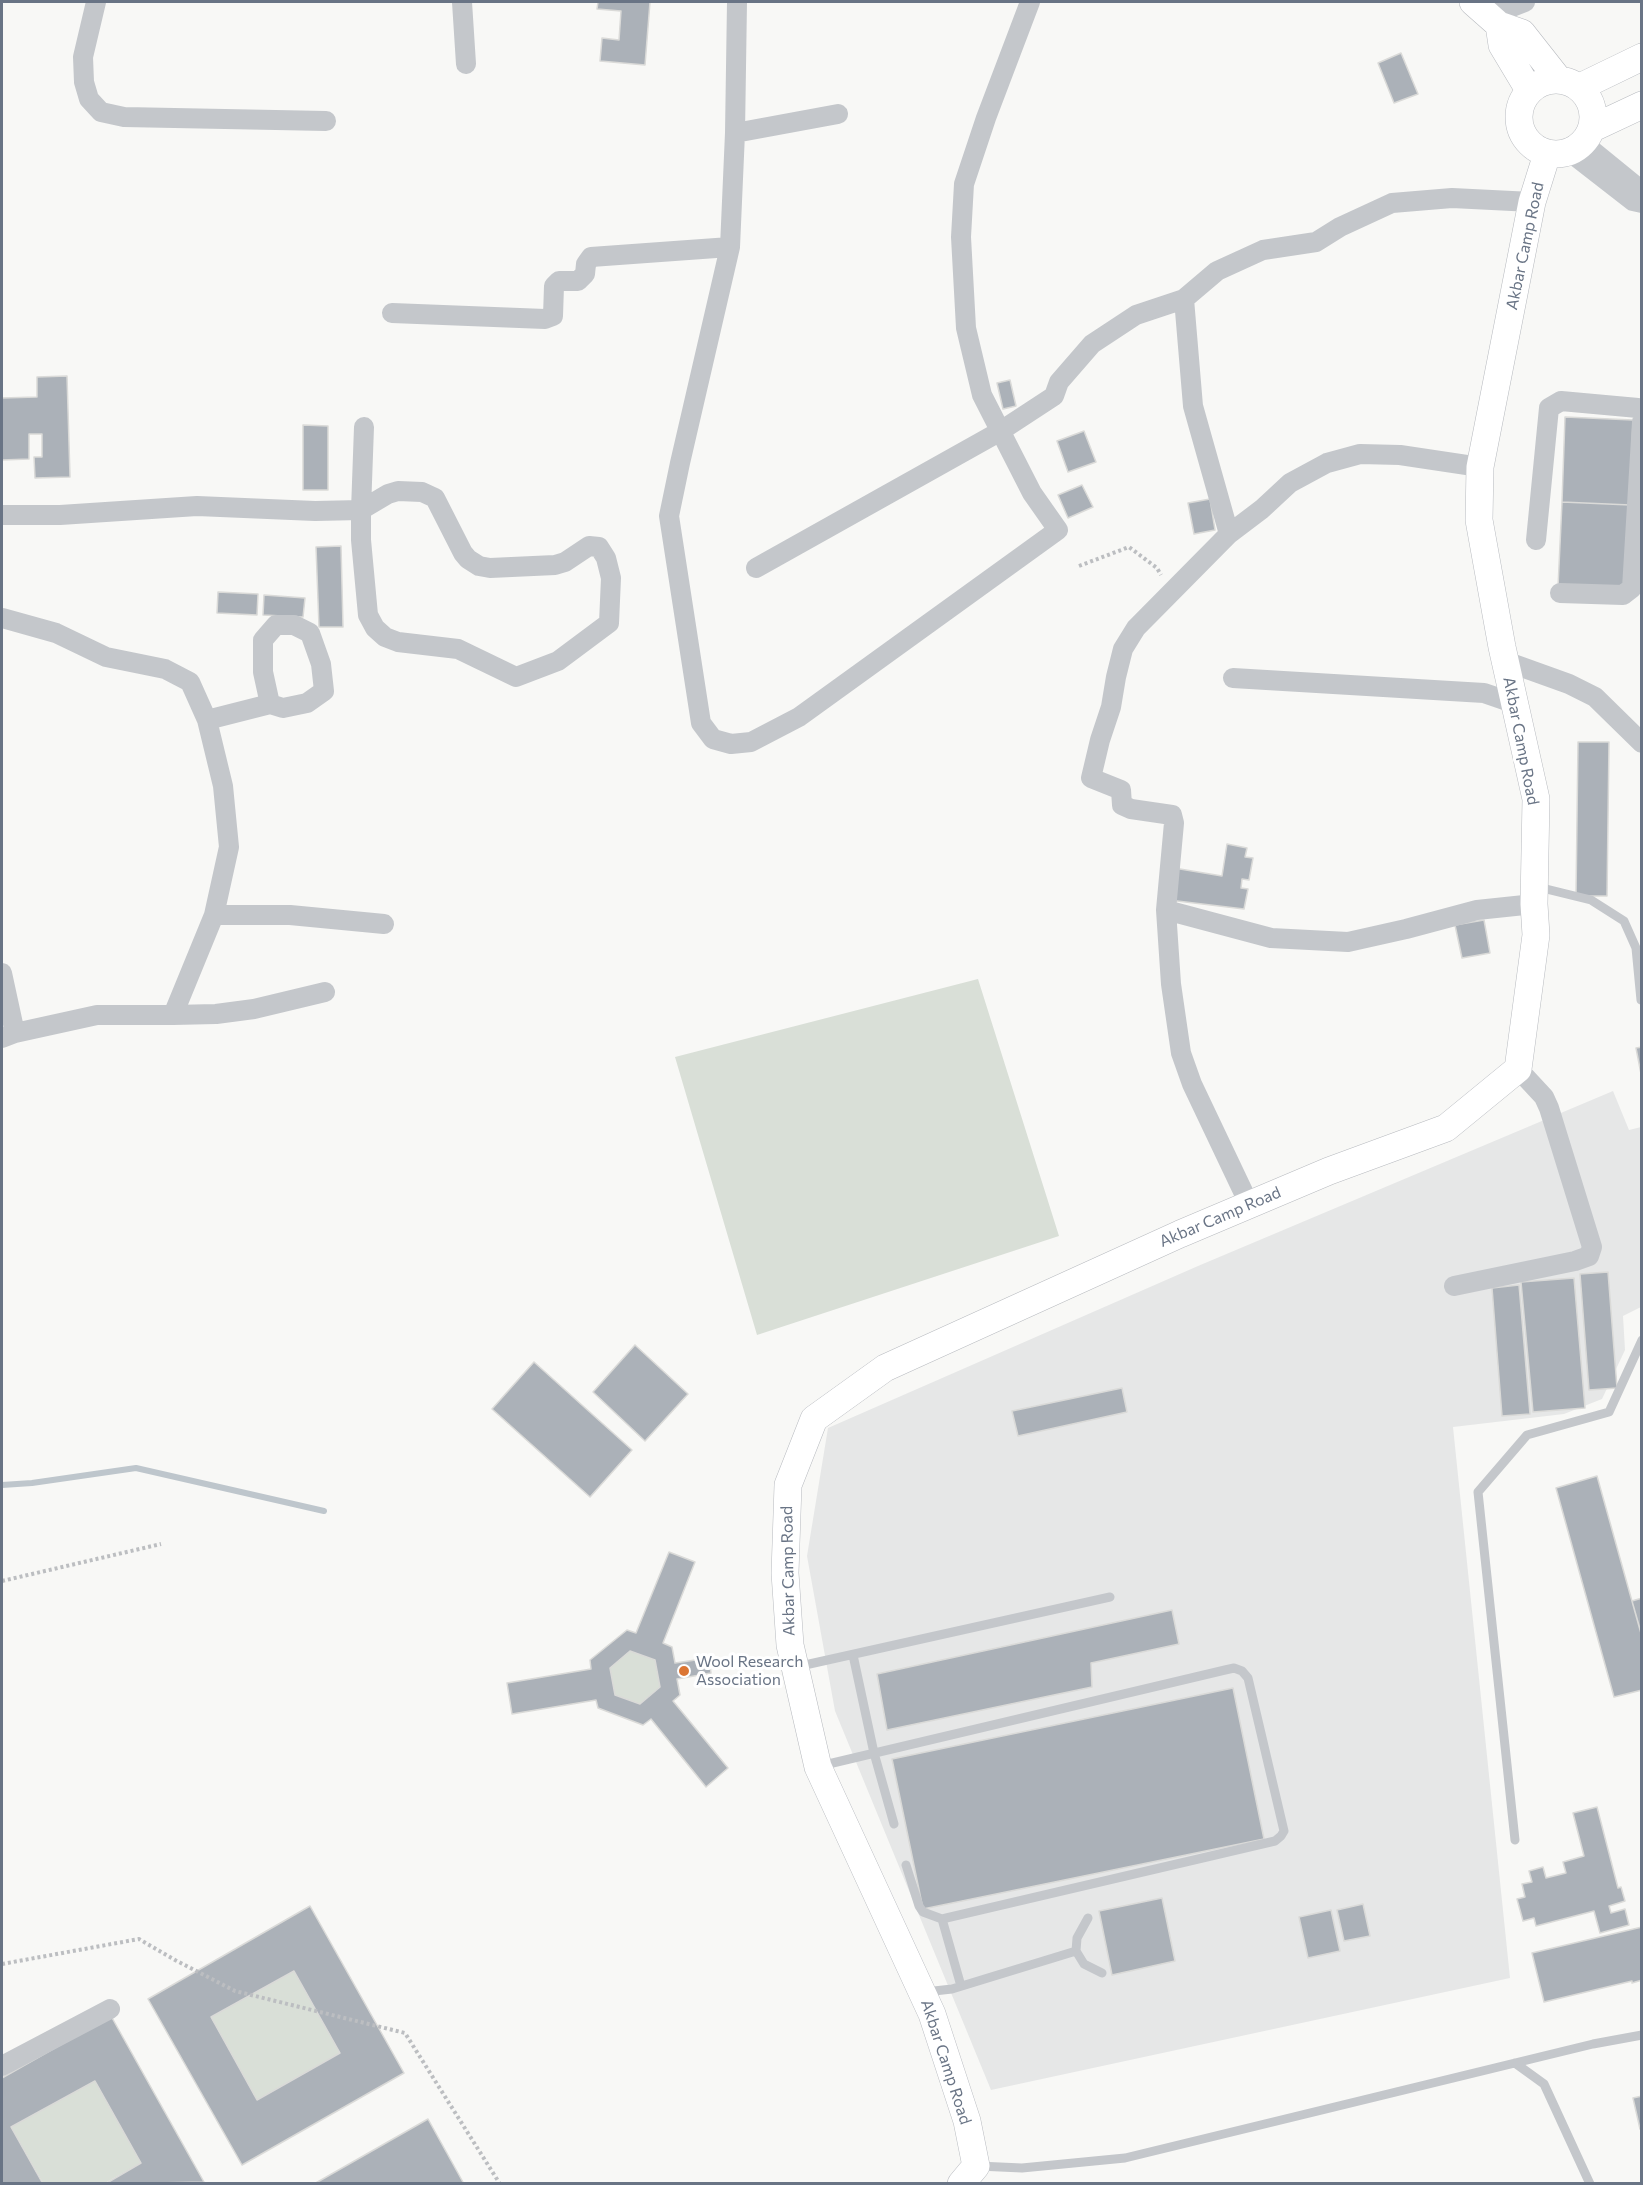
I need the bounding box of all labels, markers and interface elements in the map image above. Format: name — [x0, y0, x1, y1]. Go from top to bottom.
street label: Akbar Camp Road — [1502, 180, 1548, 312]
street label: Akbar Camp Road — [1499, 675, 1543, 807]
street label: Akbar Camp Road — [1156, 1183, 1284, 1251]
street label: Akbar Camp Road — [777, 1506, 799, 1636]
place label: Wool Research Association — [696, 1652, 803, 1690]
marker: Wool Research Association — [677, 1664, 691, 1678]
street label: Akbar Camp Road — [917, 1997, 975, 2127]

